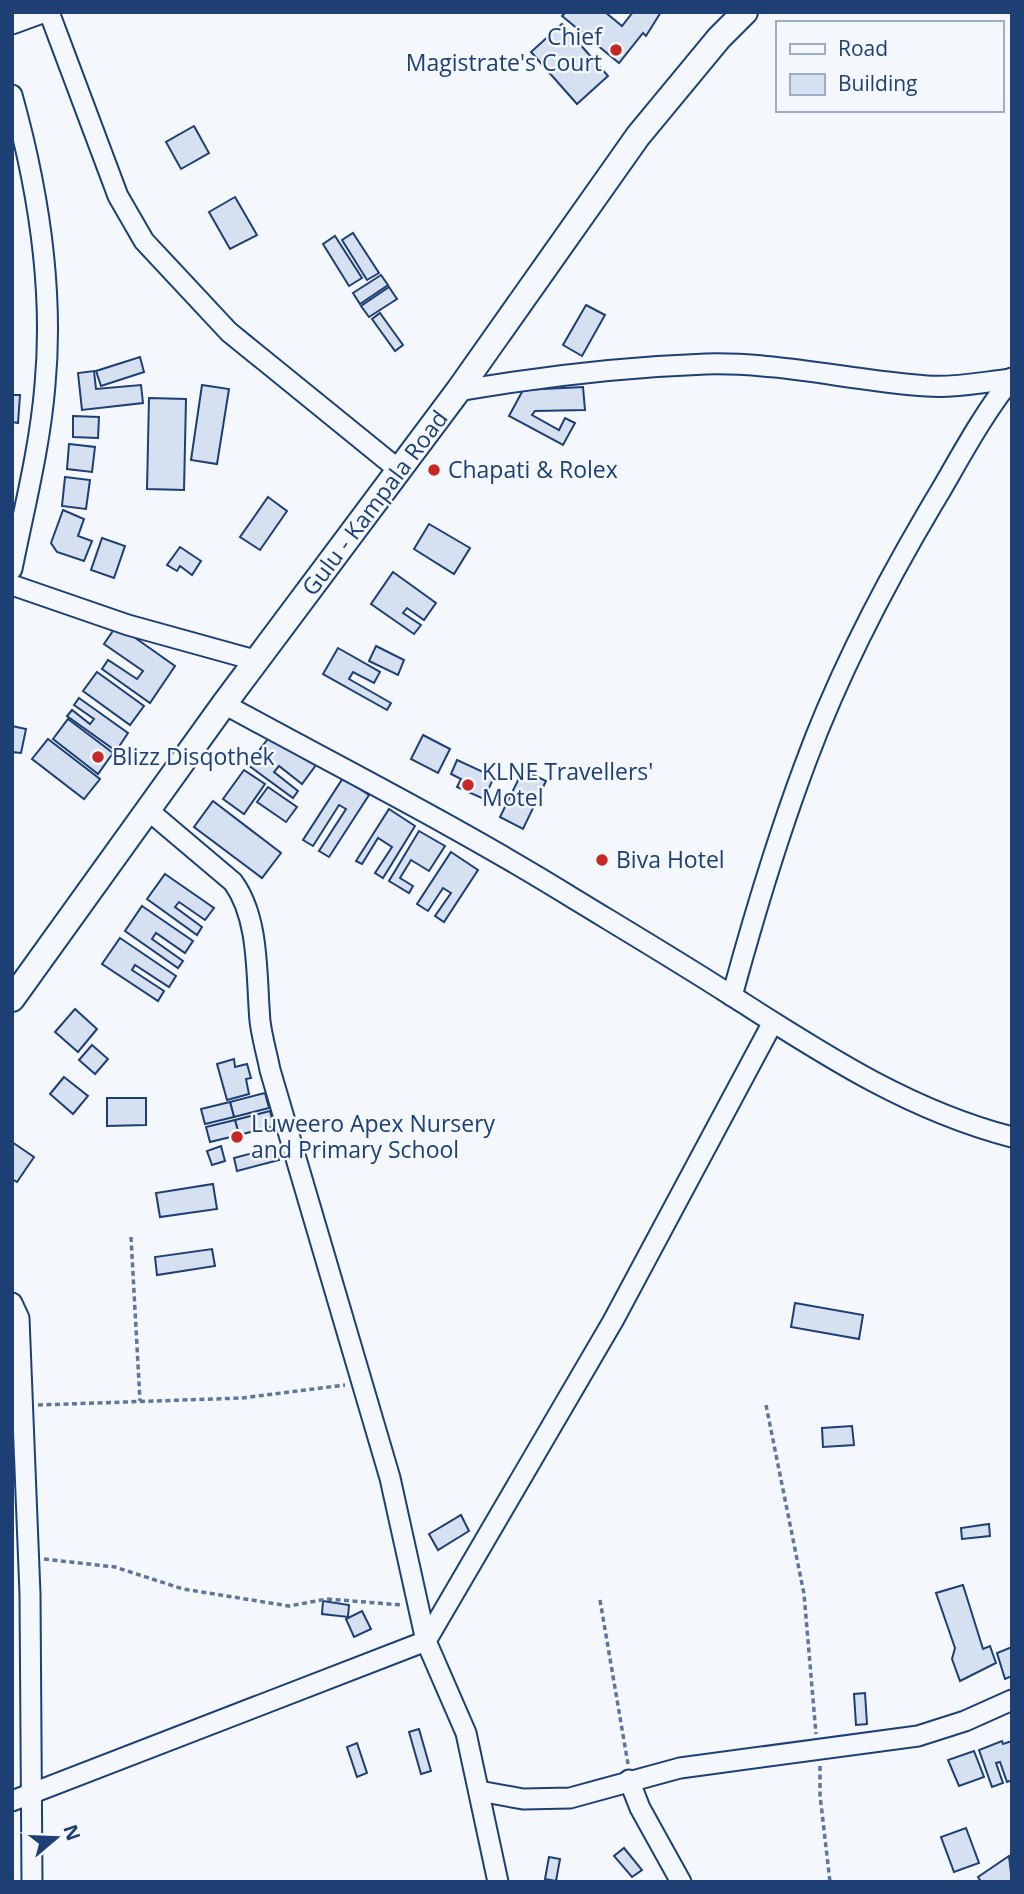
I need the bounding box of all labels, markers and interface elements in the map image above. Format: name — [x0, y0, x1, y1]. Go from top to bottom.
place label: Chief Magistrate's Court — [406, 20, 603, 78]
legend — [776, 21, 1003, 112]
text: Road — [838, 34, 888, 62]
marker: Chief Magistrate's Court — [608, 42, 624, 58]
text: Building — [838, 69, 917, 97]
street label: Gulu - Kampala Road — [294, 403, 455, 602]
place label: Chapati & Rolex — [448, 453, 618, 485]
marker: Chapati & Rolex — [426, 462, 442, 478]
place label: Blizz Disqothek — [112, 740, 275, 772]
marker: Blizz Disqothek — [90, 749, 106, 765]
place label: KLNE Travellers' Motel — [482, 755, 653, 813]
marker: KLNE Travellers' Motel — [460, 777, 476, 793]
place label: Biva Hotel — [616, 843, 725, 875]
marker: Biva Hotel — [594, 852, 610, 868]
place label: Luweero Apex Nursery and Primary School — [251, 1107, 496, 1165]
marker: Luweero Apex Nursery and Primary School — [229, 1129, 245, 1145]
north arrow — [21, 1803, 91, 1873]
text: N — [57, 1821, 87, 1844]

